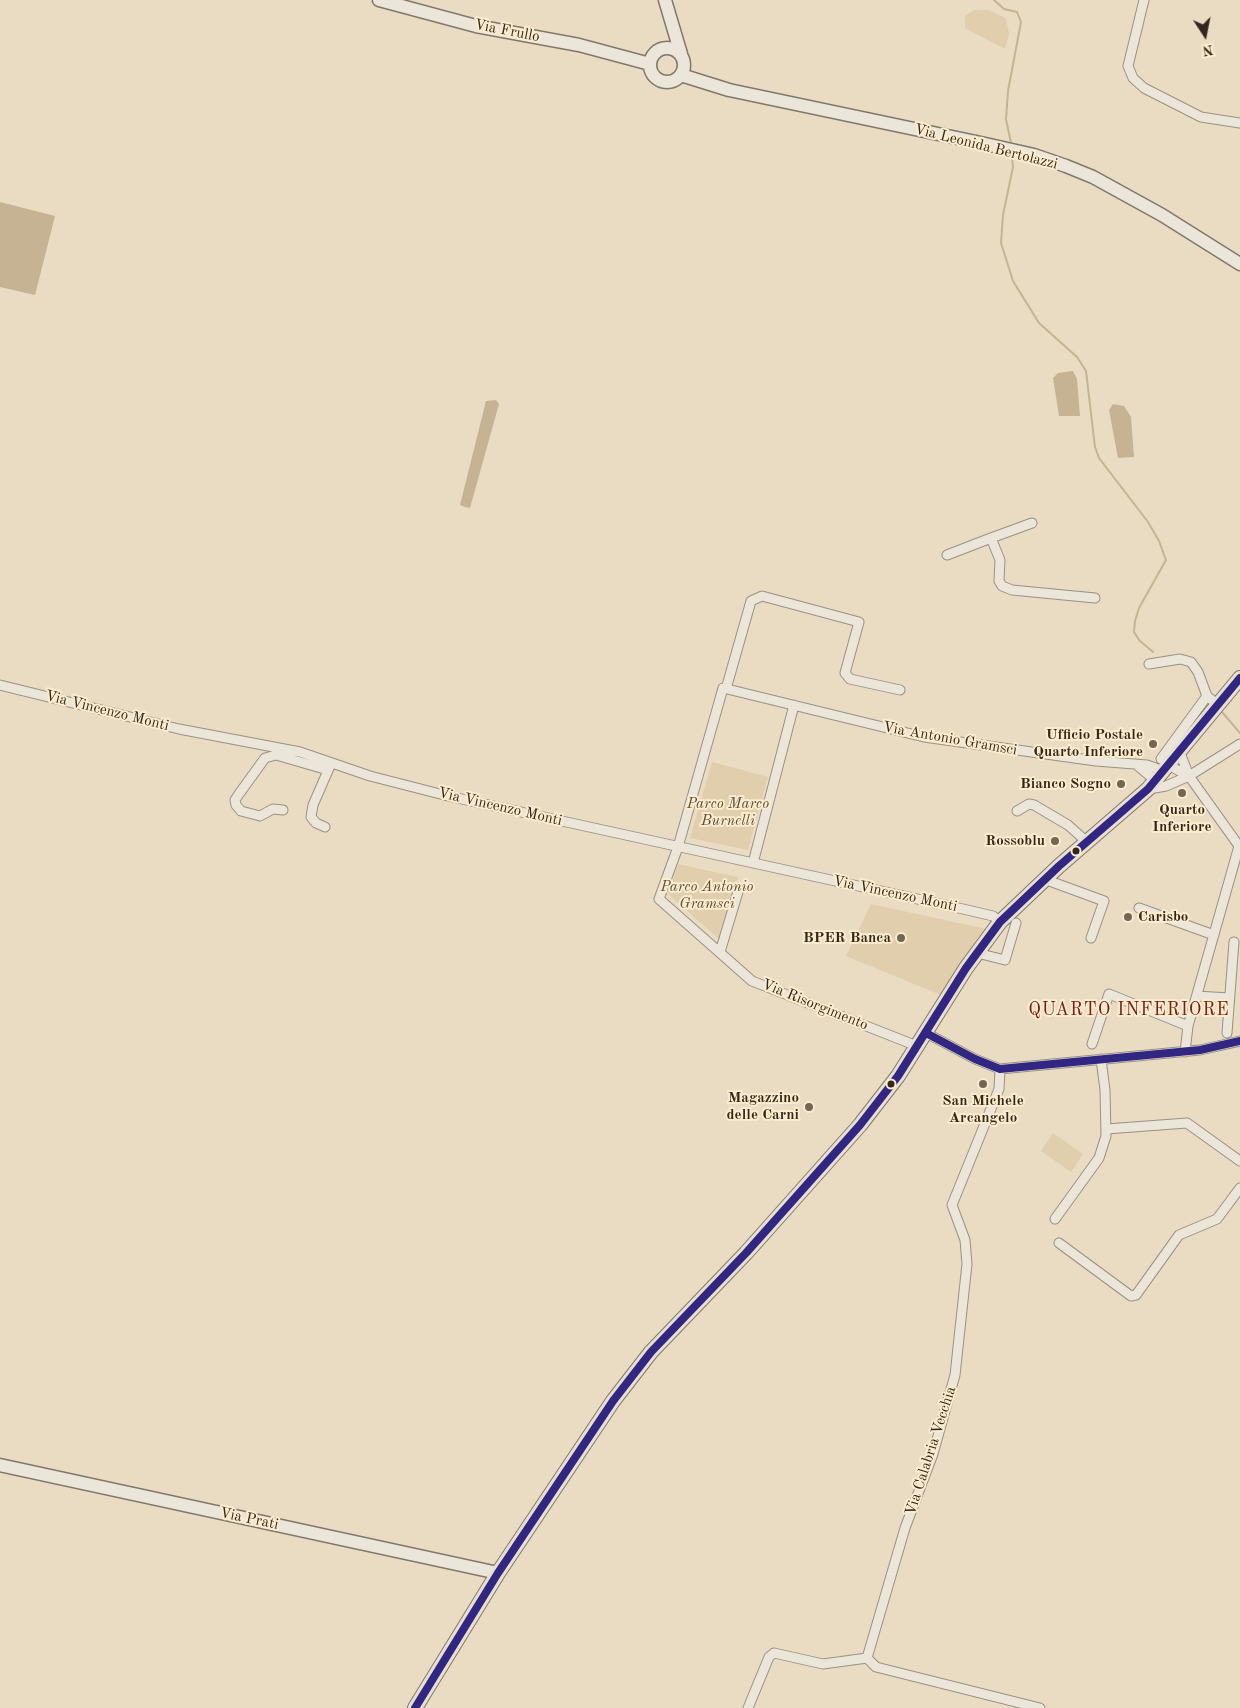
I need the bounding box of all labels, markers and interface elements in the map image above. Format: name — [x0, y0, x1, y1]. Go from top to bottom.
north arrow — [1180, 10, 1230, 60]
street label: Via Frullo — [473, 16, 541, 46]
text: N — [1201, 42, 1214, 58]
street label: Via Leonida Bertolazzi — [912, 120, 1060, 174]
street label: Via Vincenzo Monti — [43, 687, 171, 735]
street label: Via Antonio Gramsci — [881, 718, 1019, 760]
place label: Ufficio Postale Quarto Inferiore — [1033, 726, 1143, 761]
marker: Ufficio Postale Quarto Inferiore — [1147, 738, 1159, 750]
place label: Bianco Sogno — [1020, 775, 1111, 793]
marker: Bianco Sogno — [1115, 778, 1127, 790]
street label: Via Vincenzo Monti — [436, 784, 564, 830]
marker: Quarto Inferiore — [1176, 787, 1188, 799]
park label: Parco Marco Burnelli — [687, 795, 769, 830]
place label: Quarto Inferiore — [1152, 801, 1212, 836]
place label: Rossoblu — [985, 832, 1045, 850]
marker: Rossoblu — [1049, 835, 1061, 847]
unlabelled marker — [1071, 846, 1081, 856]
street label: Via Vincenzo Monti — [831, 872, 959, 916]
park label: Parco Antonio Gramsci — [661, 878, 753, 913]
place label: Carisbo — [1138, 908, 1188, 926]
marker: Carisbo — [1122, 911, 1134, 923]
place label: BPER Banca — [803, 929, 891, 947]
marker: BPER Banca — [895, 932, 907, 944]
street label: Via Risorgimento — [759, 975, 871, 1035]
district label: QUARTO INFERIORE — [1026, 999, 1232, 1021]
marker: San Michele Arcangelo — [977, 1078, 989, 1090]
unlabelled marker — [886, 1079, 896, 1089]
place label: Magazzino delle Carni — [727, 1089, 799, 1124]
place label: San Michele Arcangelo — [942, 1092, 1024, 1127]
marker: Magazzino delle Carni — [803, 1101, 815, 1113]
street label: Via Calabria Vecchia — [902, 1384, 960, 1518]
street label: Via Prati — [218, 1504, 280, 1534]

